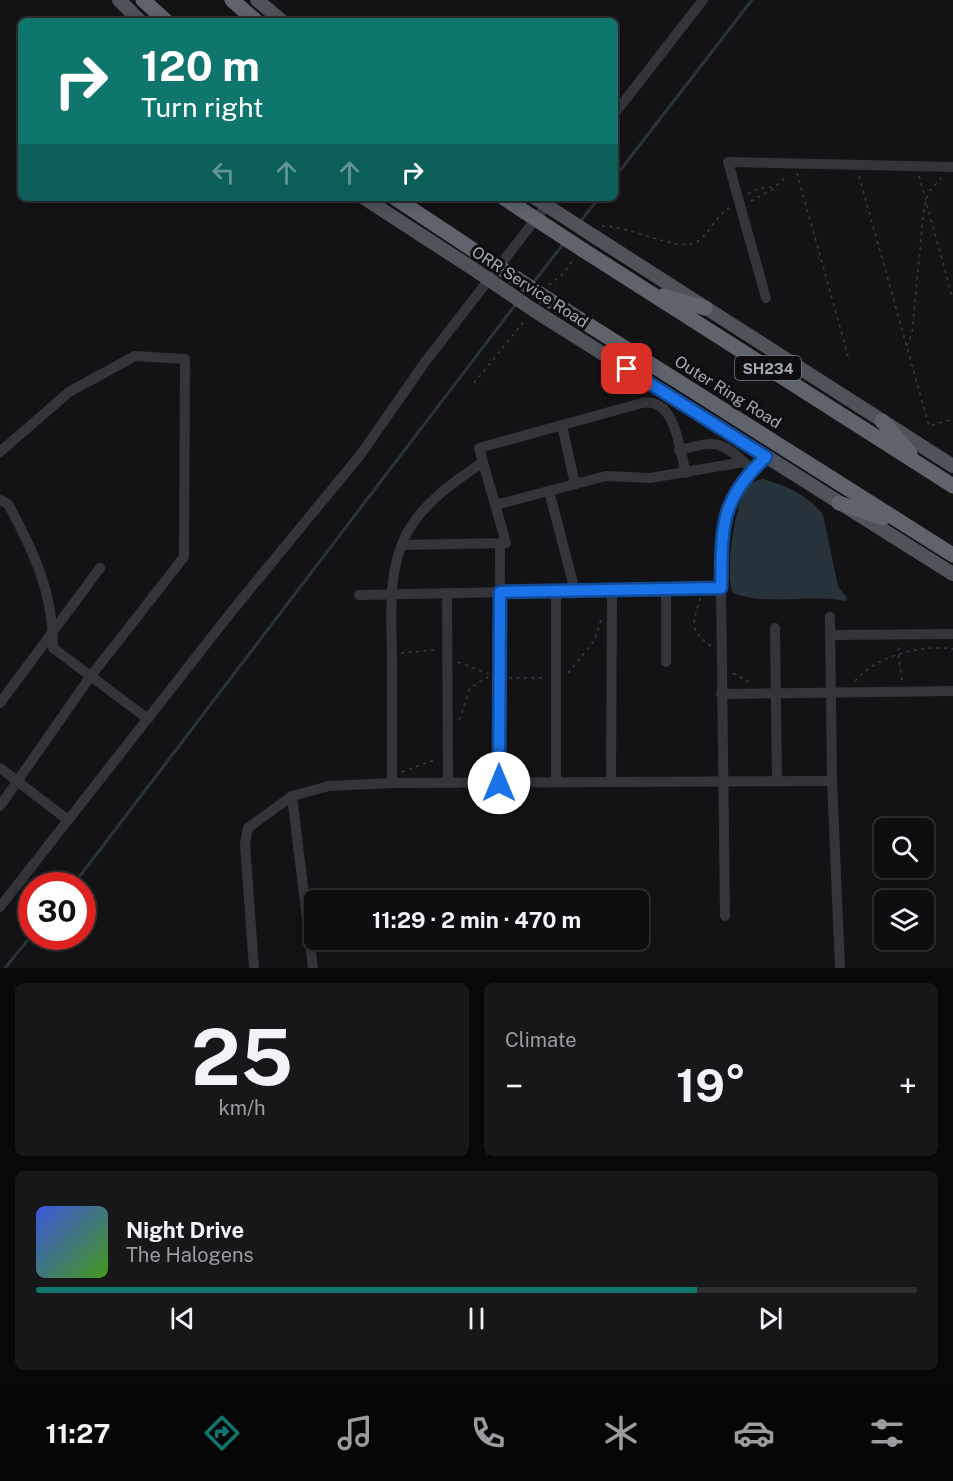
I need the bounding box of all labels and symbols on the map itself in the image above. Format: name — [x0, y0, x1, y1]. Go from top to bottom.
street label: ORR Service Road — [468, 242, 592, 332]
pin — [601, 343, 652, 394]
street label: Outer Ring Road — [671, 352, 785, 432]
road number: SH234 — [735, 356, 801, 380]
position arrow — [467, 751, 531, 815]
speed limit sign: 30 — [18, 872, 96, 950]

